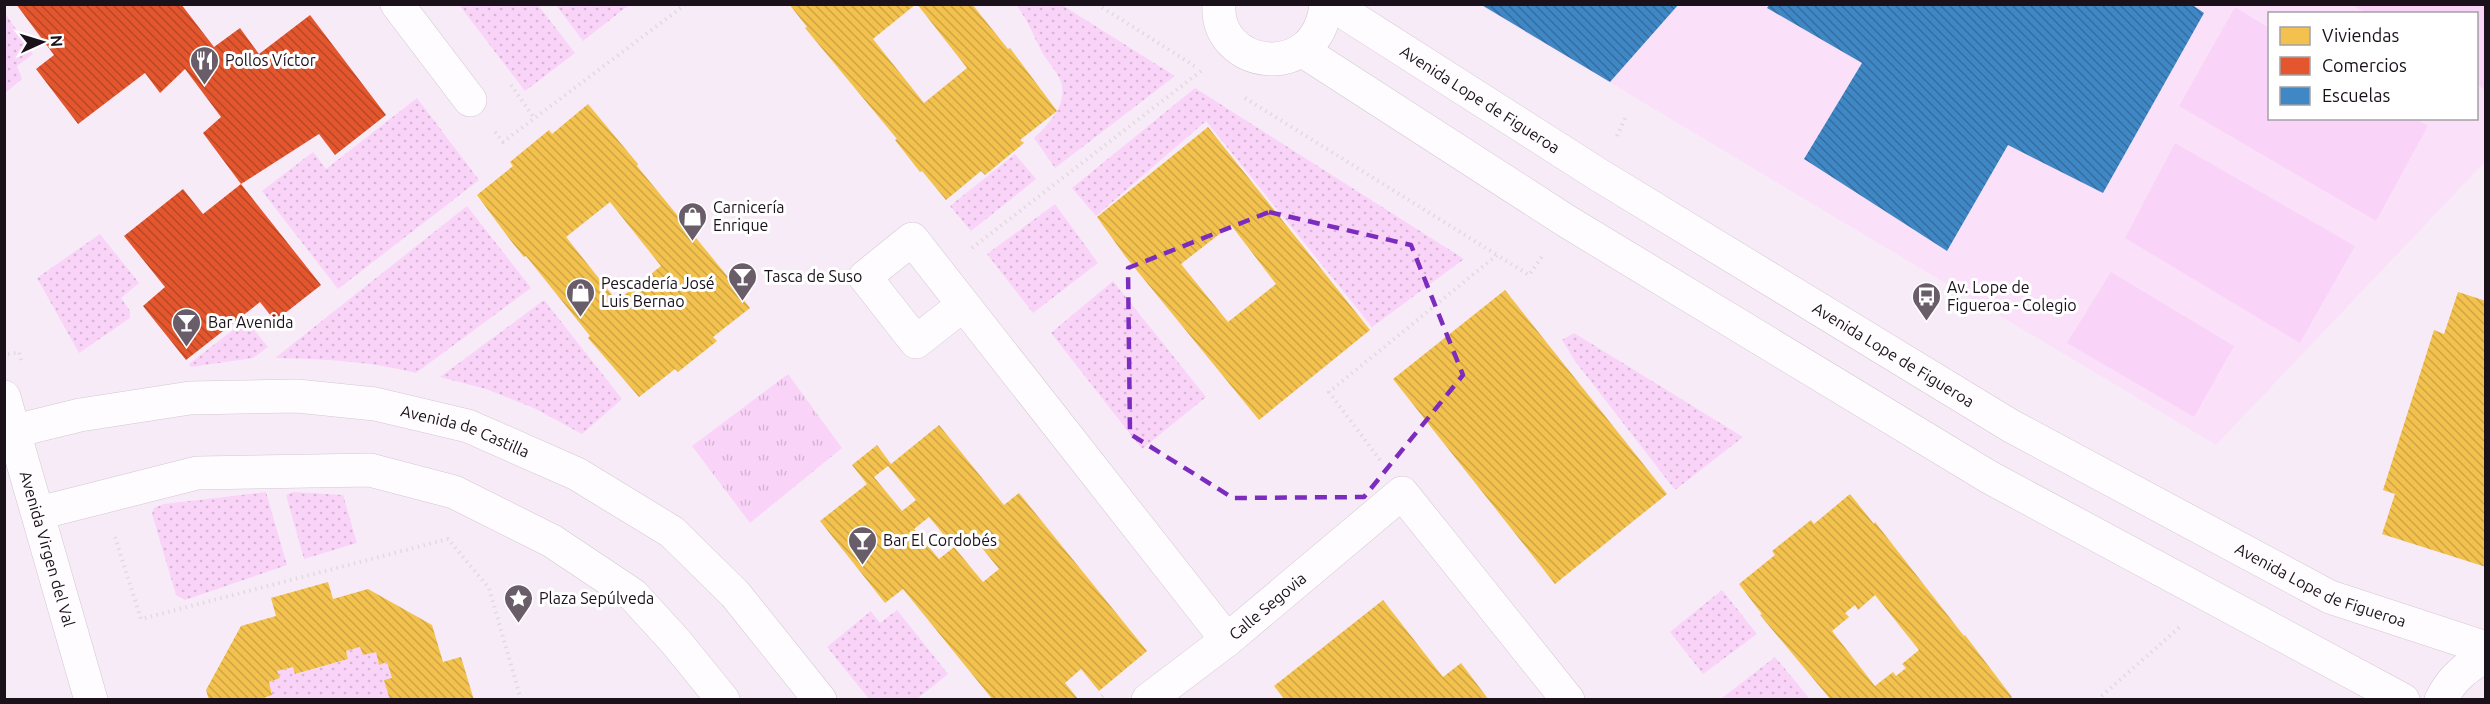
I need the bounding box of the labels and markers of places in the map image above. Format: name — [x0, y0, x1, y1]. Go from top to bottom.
restaurant icon: Pollos Víctor — [188, 44, 220, 86]
place label: Pollos Víctor — [225, 51, 316, 69]
place label: Carnicería Enrique — [713, 198, 785, 234]
shop icon: Carnicería Enrique — [676, 200, 708, 242]
bar icon: Tasca de Suso — [727, 260, 759, 302]
place label: Tasca de Suso — [764, 267, 862, 285]
place label: Pescadería José Luis Bernao — [601, 274, 715, 310]
shop icon: Pescadería José Luis Bernao — [564, 276, 596, 318]
place label: Av. Lope de Figueroa - Colegio — [1947, 278, 2077, 314]
bus stop icon: Av. Lope de Figueroa - Colegio — [1910, 280, 1942, 322]
bar icon: Bar Avenida — [171, 306, 203, 348]
place label: Bar Avenida — [208, 313, 294, 331]
bar icon: Bar El Cordobés — [846, 524, 878, 566]
place label: Bar El Cordobés — [883, 531, 997, 549]
place icon: Plaza Sepúlveda — [502, 582, 534, 624]
place label: Plaza Sepúlveda — [539, 589, 654, 607]

